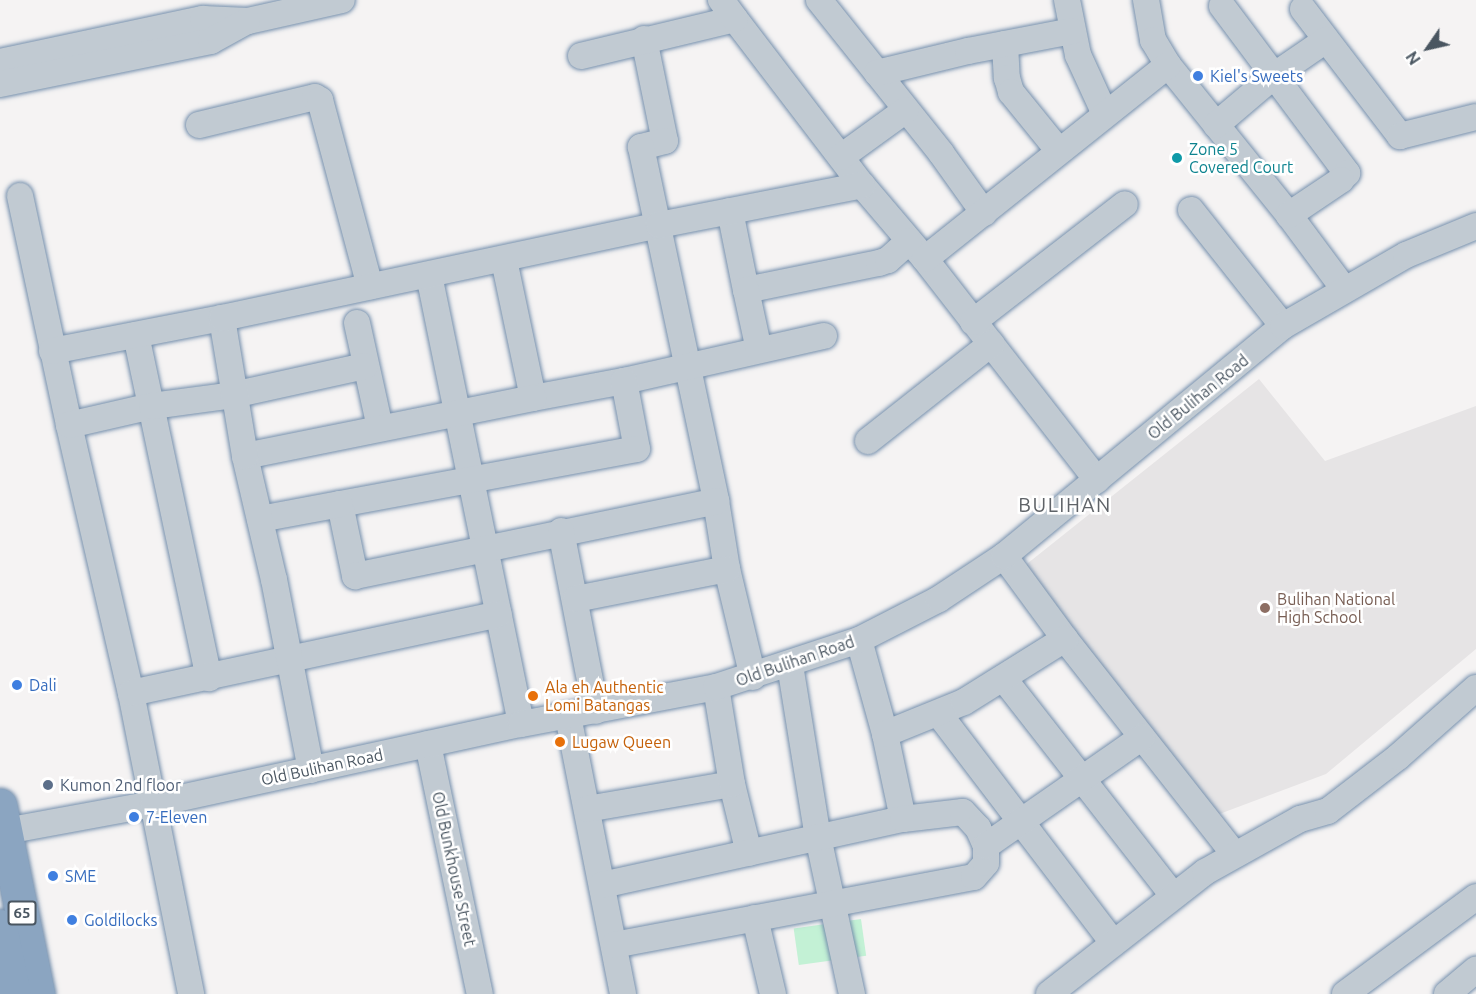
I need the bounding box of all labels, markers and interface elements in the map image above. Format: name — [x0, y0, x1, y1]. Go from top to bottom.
north arrow — [1398, 18, 1458, 78]
text: N — [1402, 48, 1424, 68]
place label: Kiel's Sweets — [1210, 66, 1303, 86]
marker: Kiel's Sweets — [1191, 69, 1205, 83]
place label: Zone 5 Covered Court — [1189, 139, 1293, 177]
marker: Zone 5 Covered Court — [1170, 151, 1184, 165]
street label: Old Bulihan Road — [1144, 351, 1252, 443]
district label: BULIHAN — [1018, 492, 1112, 516]
place label: Bulihan National High School — [1277, 589, 1395, 627]
marker: Bulihan National High School — [1258, 601, 1272, 615]
street label: Old Bulihan Road — [733, 632, 857, 690]
place label: Dali — [29, 675, 57, 695]
place label: Ala eh Authentic Lomi Batangas — [545, 677, 664, 715]
marker: Dali — [10, 678, 24, 692]
marker: Ala eh Authentic Lomi Batangas — [526, 689, 540, 703]
place label: Lugaw Queen — [572, 732, 671, 752]
marker: Lugaw Queen — [553, 735, 567, 749]
street label: Old Bulihan Road — [259, 745, 385, 789]
place label: Kumon 2nd floor — [60, 775, 181, 795]
marker: Kumon 2nd floor — [41, 778, 55, 792]
street label: Old Bunkhouse Street — [428, 790, 480, 948]
place label: 7-Eleven — [146, 807, 207, 827]
marker: 7-Eleven — [127, 810, 141, 824]
place label: SME — [65, 866, 96, 886]
marker: SME — [46, 869, 60, 883]
road number: 65 — [7, 901, 37, 925]
place label: Goldilocks — [84, 910, 157, 930]
marker: Goldilocks — [65, 913, 79, 927]

